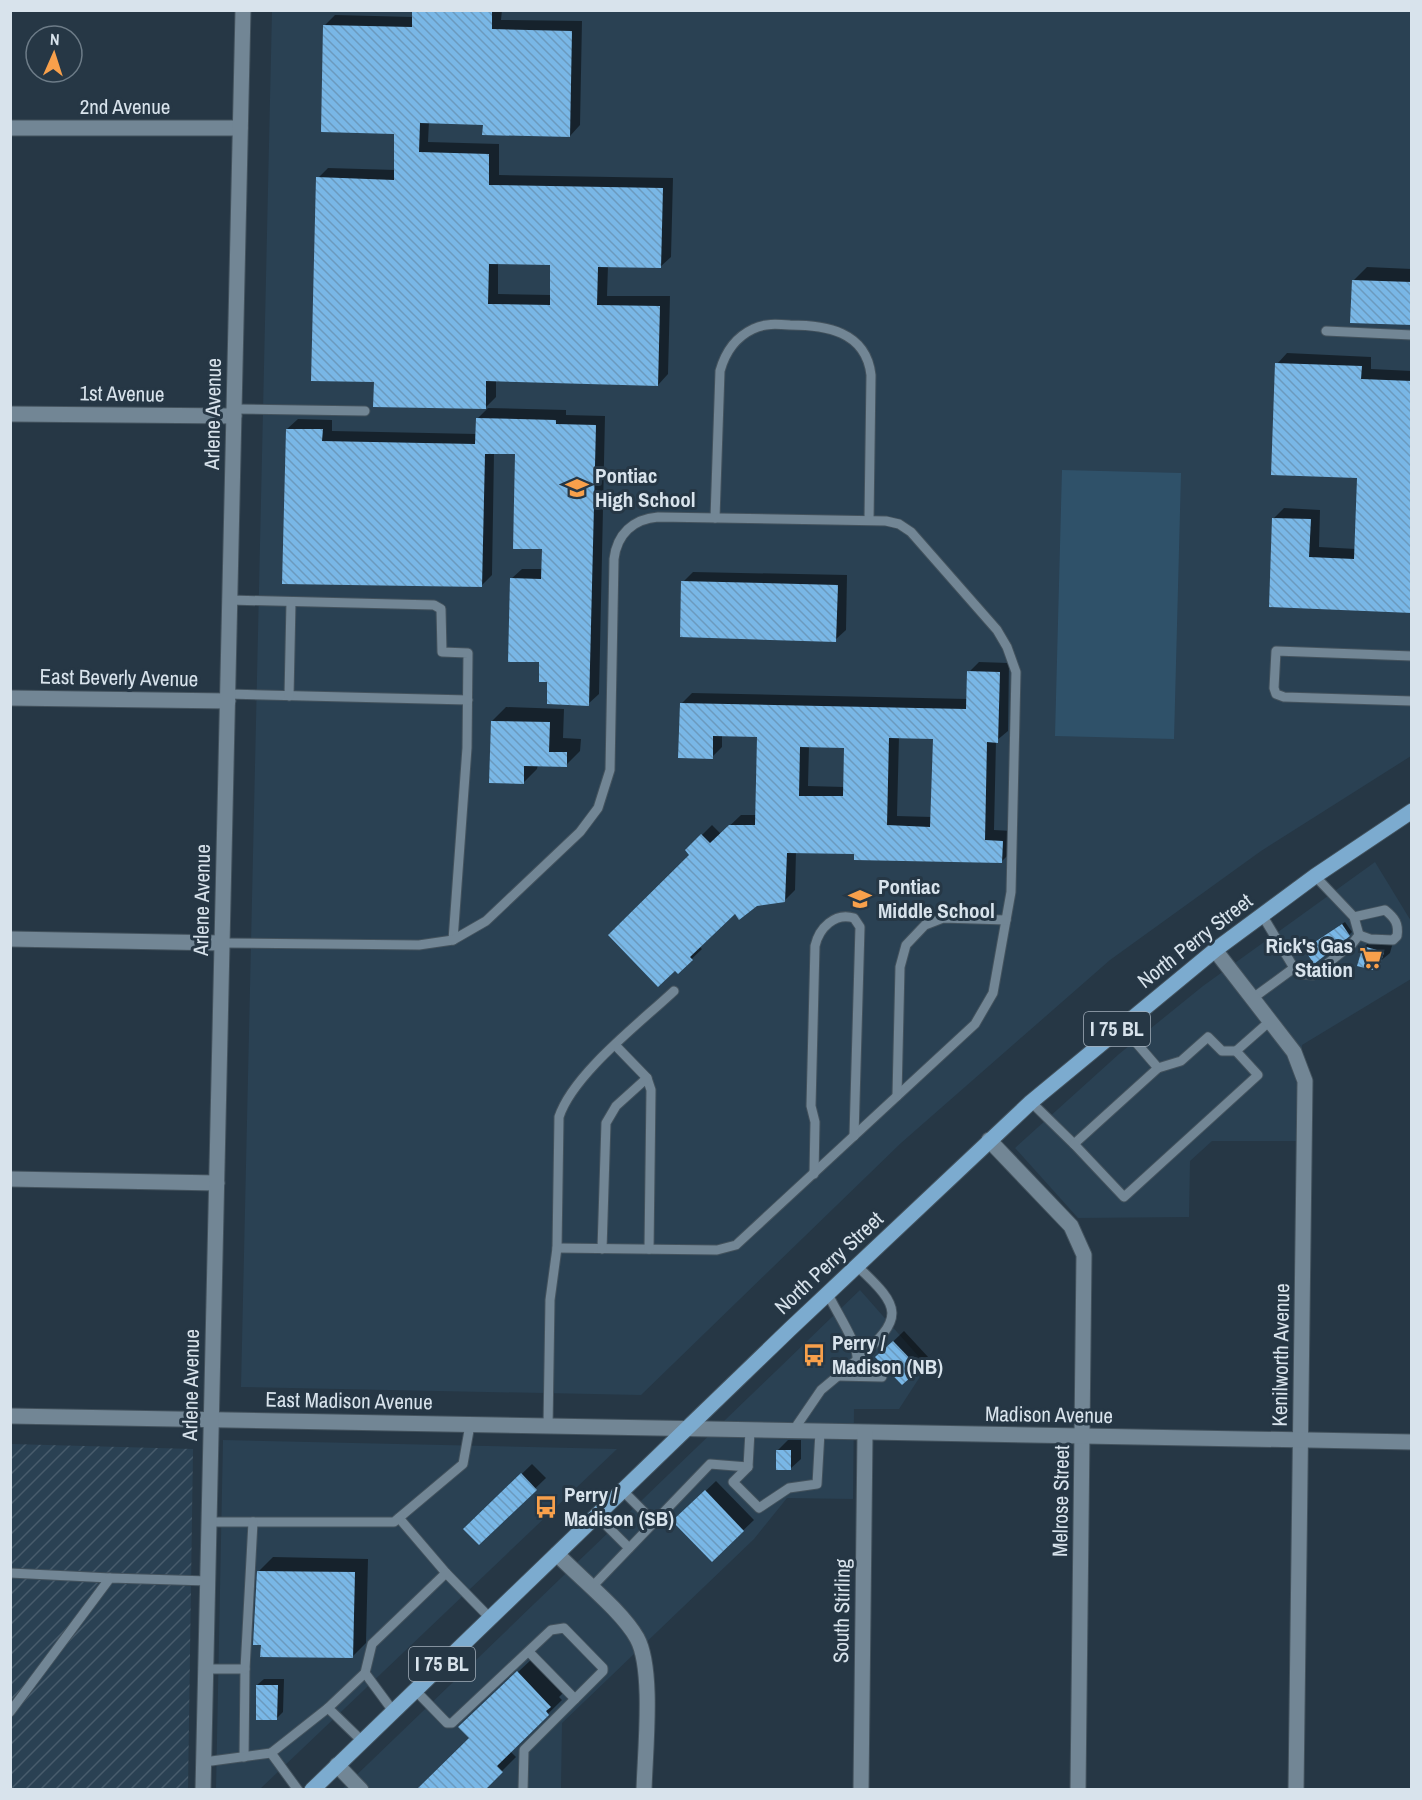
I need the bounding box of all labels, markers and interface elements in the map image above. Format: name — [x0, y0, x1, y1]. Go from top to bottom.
north arrow — [24, 24, 84, 84]
text: N — [49, 28, 60, 50]
street label: 2nd Avenue — [80, 92, 170, 121]
street label: Arlene Avenue — [197, 358, 228, 471]
street label: 1st Avenue — [79, 378, 165, 409]
place label: Pontiac High School — [595, 461, 695, 514]
school or university icon: Pontiac High School — [564, 475, 590, 501]
street label: East Beverly Avenue — [39, 662, 199, 693]
street label: Arlene Avenue — [186, 844, 217, 957]
place label: Pontiac Middle School — [878, 872, 995, 925]
school or university icon: Pontiac Middle School — [847, 886, 873, 912]
street label: North Perry Street — [1131, 886, 1258, 995]
place label: Rick's Gas Station — [1266, 931, 1353, 984]
supermarket icon: Rick's Gas Station — [1358, 945, 1384, 971]
road number: I 75 BL — [1084, 1012, 1150, 1046]
street label: North Perry Street — [768, 1205, 889, 1321]
street label: Kenilworth Avenue — [1265, 1283, 1296, 1427]
place label: Perry / Madison (NB) — [832, 1328, 943, 1381]
street label: Arlene Avenue — [175, 1329, 206, 1442]
bus stop icon: Perry / Madison (NB) — [801, 1342, 827, 1368]
street label: East Madison Avenue — [265, 1385, 433, 1416]
street label: Madison Avenue — [985, 1399, 1113, 1430]
street label: Melrose Street — [1045, 1445, 1076, 1557]
place label: Perry / Madison (SB) — [564, 1480, 674, 1533]
bus stop icon: Perry / Madison (SB) — [533, 1494, 559, 1520]
street label: South Stirling — [826, 1558, 857, 1663]
road number: I 75 BL — [409, 1647, 475, 1681]

